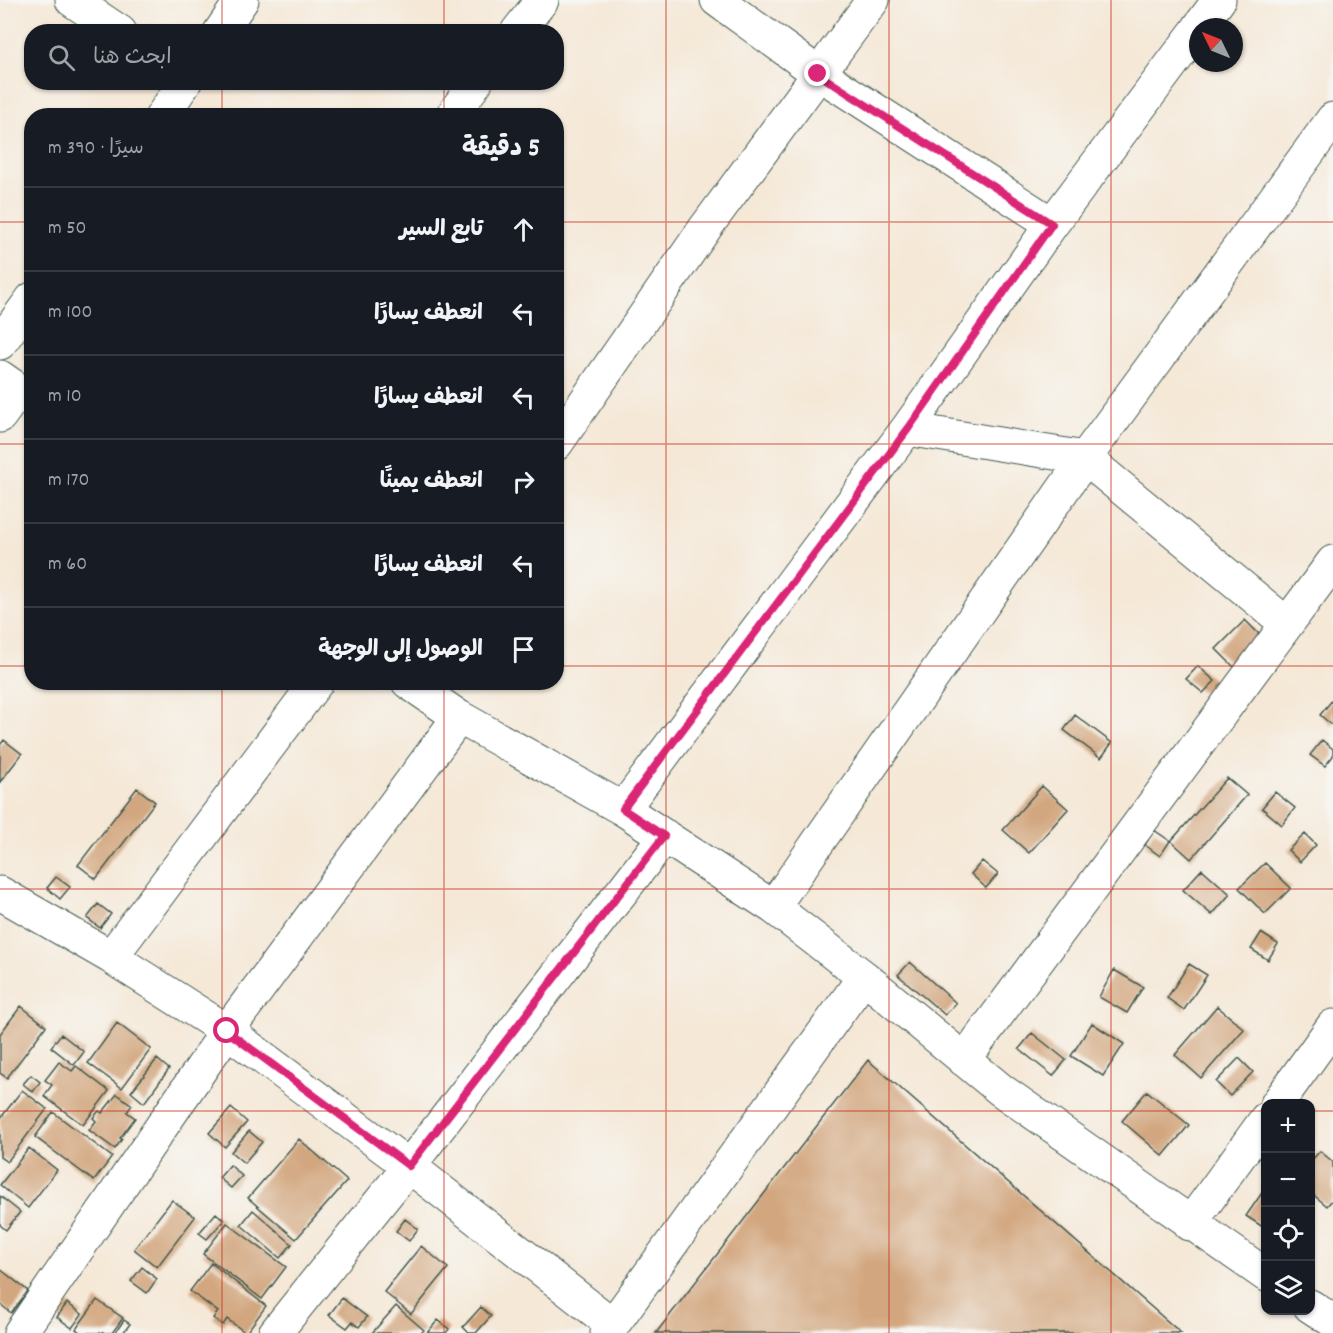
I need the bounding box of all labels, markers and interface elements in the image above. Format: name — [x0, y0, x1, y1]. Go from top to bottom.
north arrow — [1189, 18, 1243, 72]
search box — [24, 24, 564, 90]
icon: search — [45, 41, 78, 74]
text: ابحث هنا — [93, 43, 172, 74]
route end — [804, 60, 830, 86]
text: 5 دقيقة — [462, 131, 540, 168]
text: سيرًا · 390 m — [48, 135, 144, 163]
icon: ahead — [507, 213, 540, 246]
text: 50 m — [48, 215, 87, 243]
text: تابع السير — [400, 215, 483, 246]
icon: left — [507, 297, 540, 330]
text: 100 m — [48, 299, 93, 327]
text: انعطف يسارًا — [374, 299, 483, 330]
icon: left — [507, 381, 540, 414]
text: 10 m — [48, 383, 82, 411]
text: انعطف يسارًا — [374, 383, 483, 414]
icon: right — [507, 465, 540, 498]
text: 170 m — [48, 467, 89, 495]
text: انعطف يمينًا — [380, 467, 483, 498]
icon: left — [507, 549, 540, 582]
text: 60 m — [48, 551, 87, 579]
text: انعطف يسارًا — [374, 551, 483, 582]
icon: arrive — [507, 633, 540, 666]
text: الوصول إلى الوجهة — [318, 635, 483, 666]
route start — [213, 1017, 239, 1043]
map controls — [1261, 1099, 1315, 1315]
button: + — [1261, 1099, 1315, 1153]
button: − — [1261, 1153, 1315, 1207]
button: locate — [1261, 1207, 1315, 1261]
button: layers — [1261, 1261, 1315, 1315]

